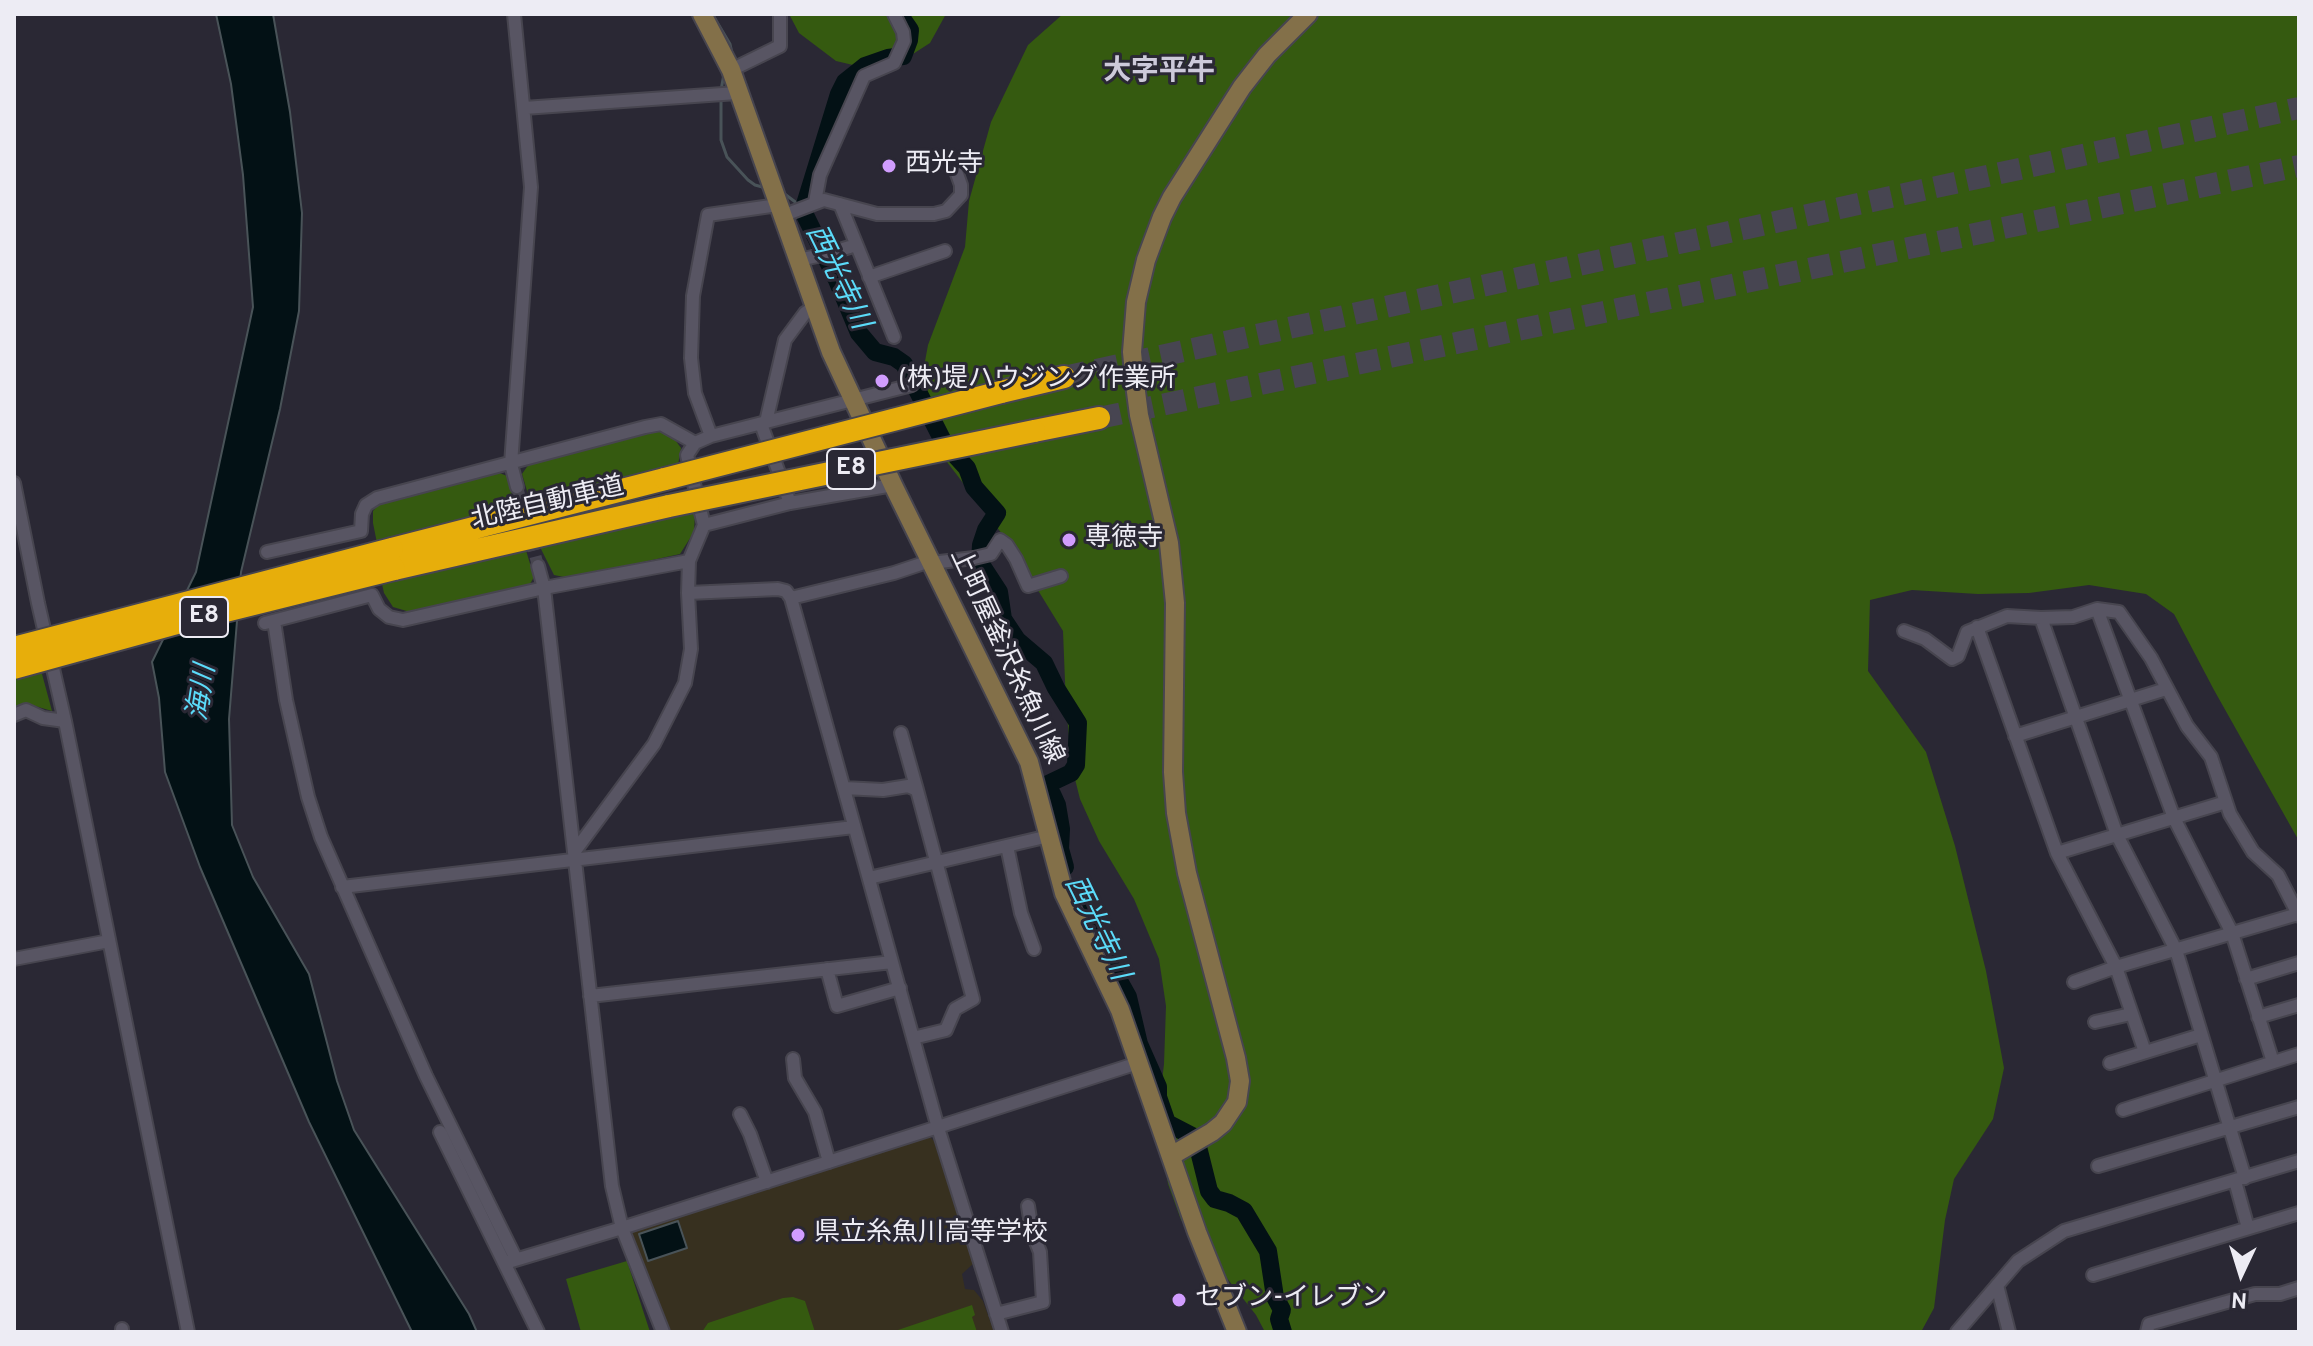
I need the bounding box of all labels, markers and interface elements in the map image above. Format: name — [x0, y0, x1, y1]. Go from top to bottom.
district label: 大字平牛 — [1103, 56, 1215, 90]
place label: 西光寺 — [905, 150, 983, 182]
marker: 西光寺 — [880, 157, 898, 175]
water label: 西光寺川 — [796, 220, 876, 336]
place label: (株)堤ハウジング作業所 — [898, 365, 1176, 397]
marker: (株)堤ハウジング作業所 — [873, 372, 891, 390]
road number: E8 — [827, 449, 875, 489]
street label: 北陸自動車道 — [468, 472, 628, 538]
place label: 専徳寺 — [1085, 524, 1163, 556]
marker: 専徳寺 — [1060, 531, 1078, 549]
street label: 上町屋釜沢糸魚川線 — [941, 544, 1069, 770]
road number: E8 — [180, 597, 228, 637]
water label: 海川 — [183, 663, 225, 723]
water label: 西光寺川 — [1055, 871, 1135, 987]
place label: 県立糸魚川高等学校 — [814, 1219, 1048, 1251]
marker: 県立糸魚川高等学校 — [789, 1226, 807, 1244]
north arrow — [2201, 1234, 2281, 1314]
place label: セブン-イレブン — [1195, 1284, 1387, 1316]
text: N — [2230, 1284, 2248, 1312]
marker: セブン-イレブン — [1170, 1291, 1188, 1309]

